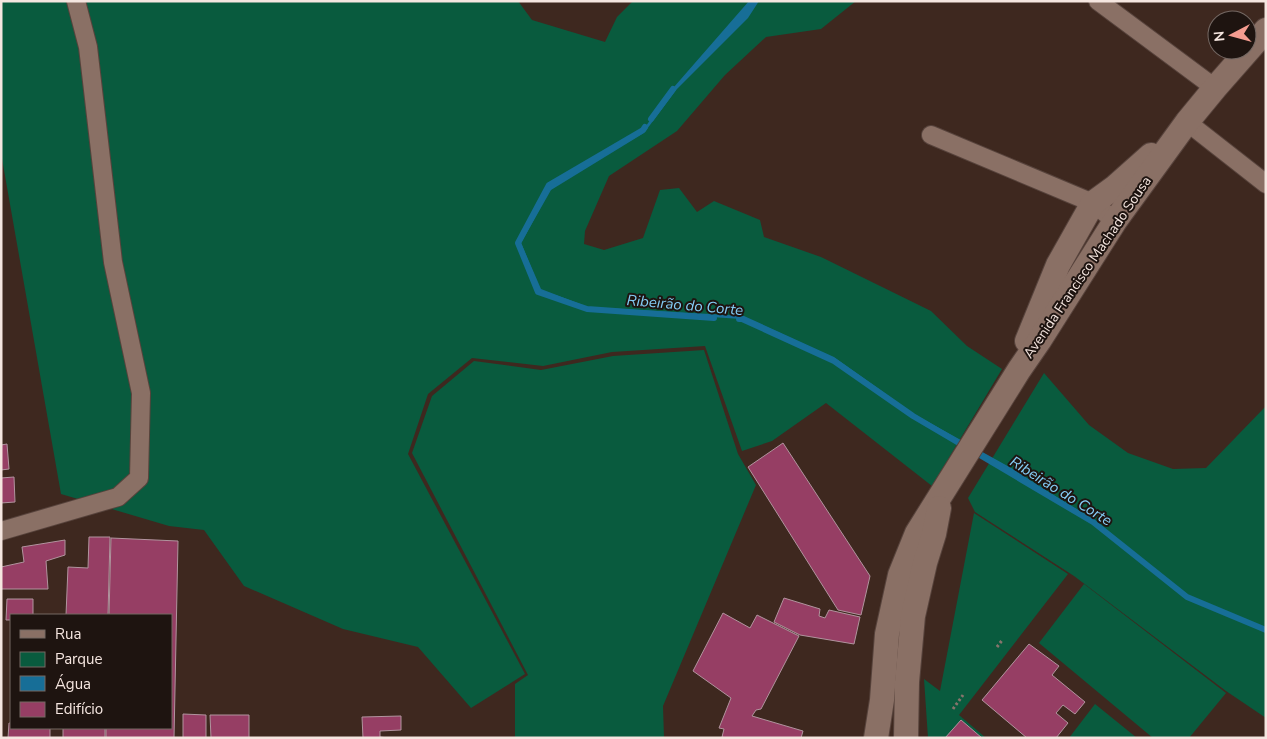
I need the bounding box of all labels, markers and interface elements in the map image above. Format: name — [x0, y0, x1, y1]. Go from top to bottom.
north arrow — [1207, 10, 1257, 60]
text: N — [1210, 30, 1230, 43]
street label: Avenida Francisco Machado Sousa — [1019, 172, 1156, 362]
water label: Ribeirão do Corte — [626, 290, 744, 320]
water label: Ribeirão do Corte — [1006, 452, 1116, 530]
legend — [10, 614, 172, 729]
text: Rua — [55, 624, 81, 644]
text: Parque — [55, 649, 103, 669]
text: Água — [55, 674, 91, 694]
text: Edifício — [55, 699, 103, 719]

